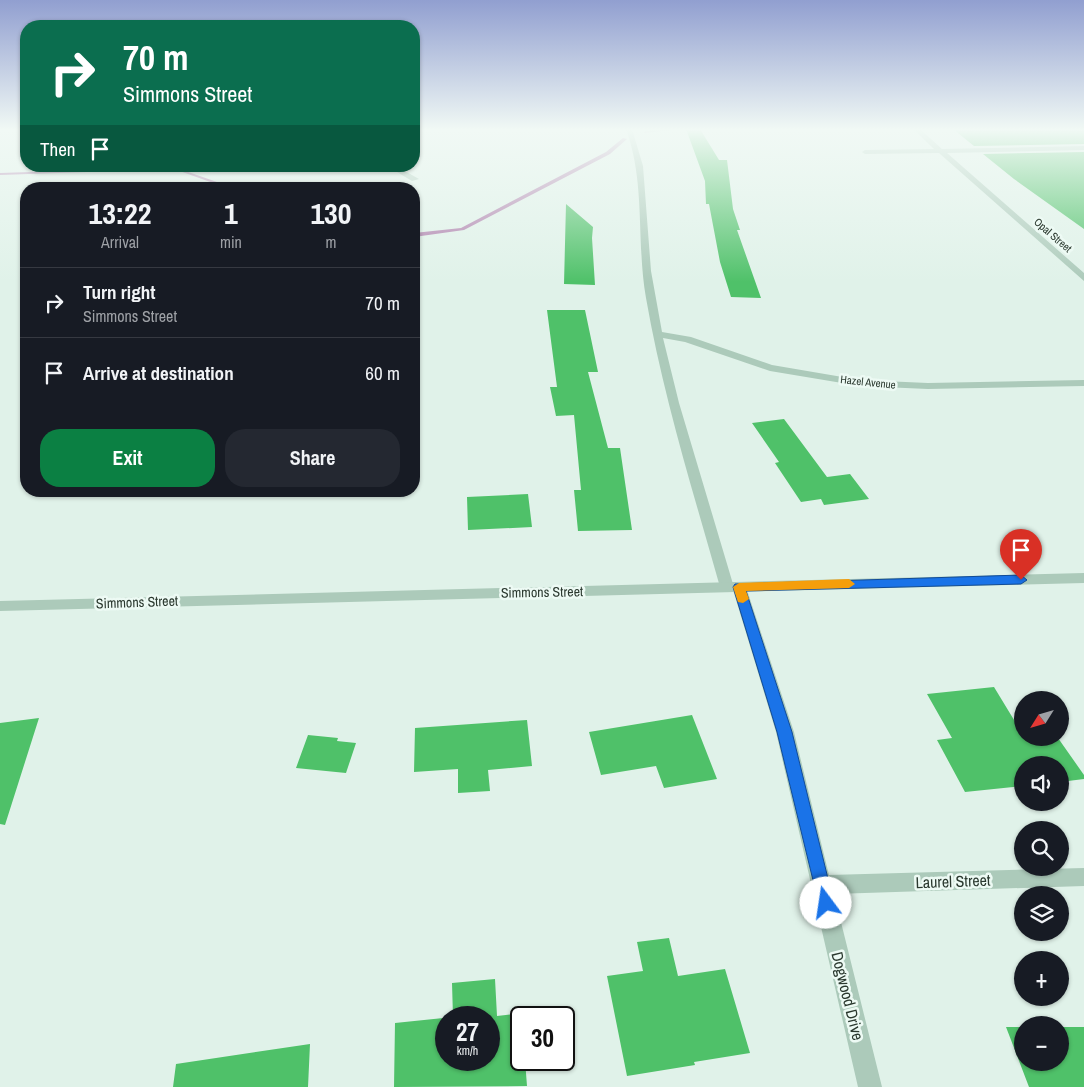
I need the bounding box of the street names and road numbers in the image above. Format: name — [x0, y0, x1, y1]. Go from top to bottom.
street label: Opal Street — [1031, 215, 1075, 256]
street label: Hazel Avenue — [840, 372, 896, 392]
street label: Simmons Street — [501, 582, 583, 602]
street label: Simmons Street — [96, 592, 178, 612]
street label: Laurel Street — [915, 869, 991, 893]
street label: Dogwood Drive — [826, 949, 870, 1043]

